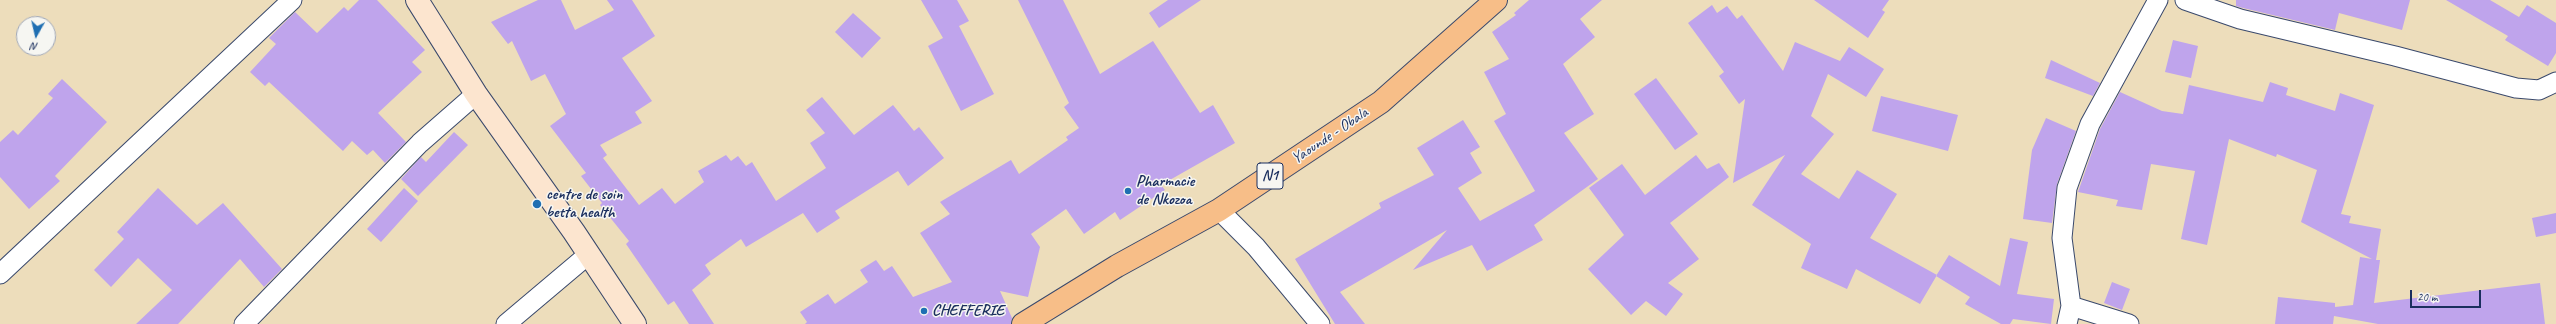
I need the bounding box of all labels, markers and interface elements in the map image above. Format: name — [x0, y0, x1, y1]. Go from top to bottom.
north arrow — [16, 16, 56, 56]
text: N — [30, 39, 39, 54]
street label: Yaounde - Obala — [1288, 103, 1372, 169]
road number: N1 — [1257, 163, 1283, 189]
place label: Pharmacie de Nkozoa — [1136, 172, 1194, 210]
place label: centre de soin betta health — [546, 185, 622, 223]
marker: Pharmacie de Nkozoa — [1123, 186, 1133, 196]
marker: centre de soin betta health — [531, 198, 543, 210]
scale bar — [2412, 282, 2483, 308]
text: 20 m — [2417, 289, 2437, 305]
place label: CHEFFERIE — [932, 301, 1004, 321]
marker: CHEFFERIE — [919, 306, 929, 316]

